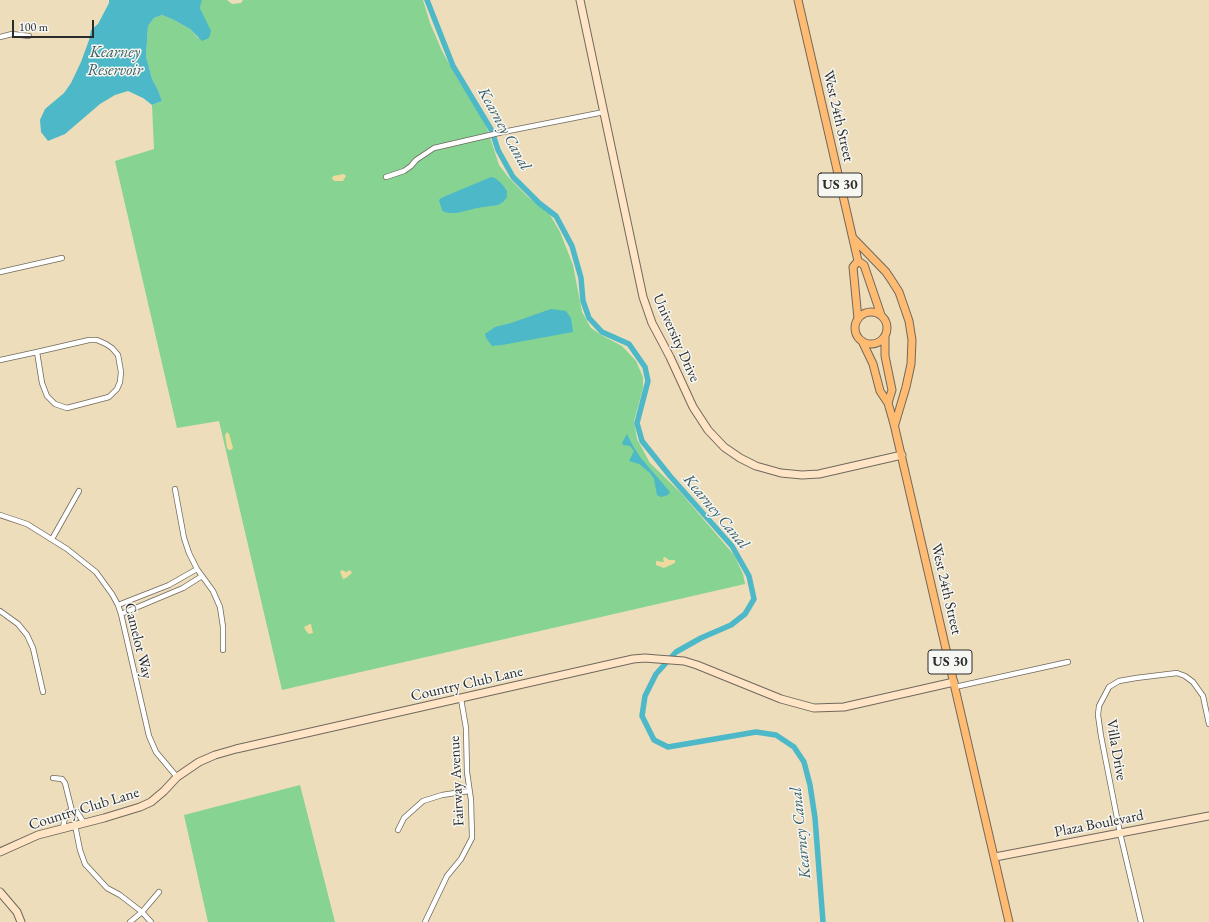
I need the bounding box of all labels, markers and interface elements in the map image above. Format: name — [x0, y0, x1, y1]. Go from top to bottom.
scale bar — [14, 12, 96, 38]
text: 100 m — [19, 19, 48, 35]
water label: Kearney Reservoir — [87, 43, 143, 81]
street label: West 24th Street — [819, 68, 857, 164]
water label: Kearney Canal — [473, 84, 535, 174]
road number: US 30 — [818, 173, 862, 197]
street label: University Drive — [649, 291, 703, 385]
water label: Kearney Canal — [679, 471, 753, 553]
street label: West 24th Street — [927, 541, 965, 637]
street label: Camelot Way — [120, 601, 156, 681]
road number: US 30 — [928, 650, 972, 674]
street label: Country Club Lane — [409, 662, 525, 706]
street label: Villa Drive — [1102, 718, 1130, 782]
street label: Fairway Avenue — [446, 735, 468, 827]
street label: Country Club Lane — [27, 784, 141, 834]
water label: Kearney Canal — [787, 786, 815, 880]
street label: Plaza Boulevard — [1053, 807, 1145, 841]

